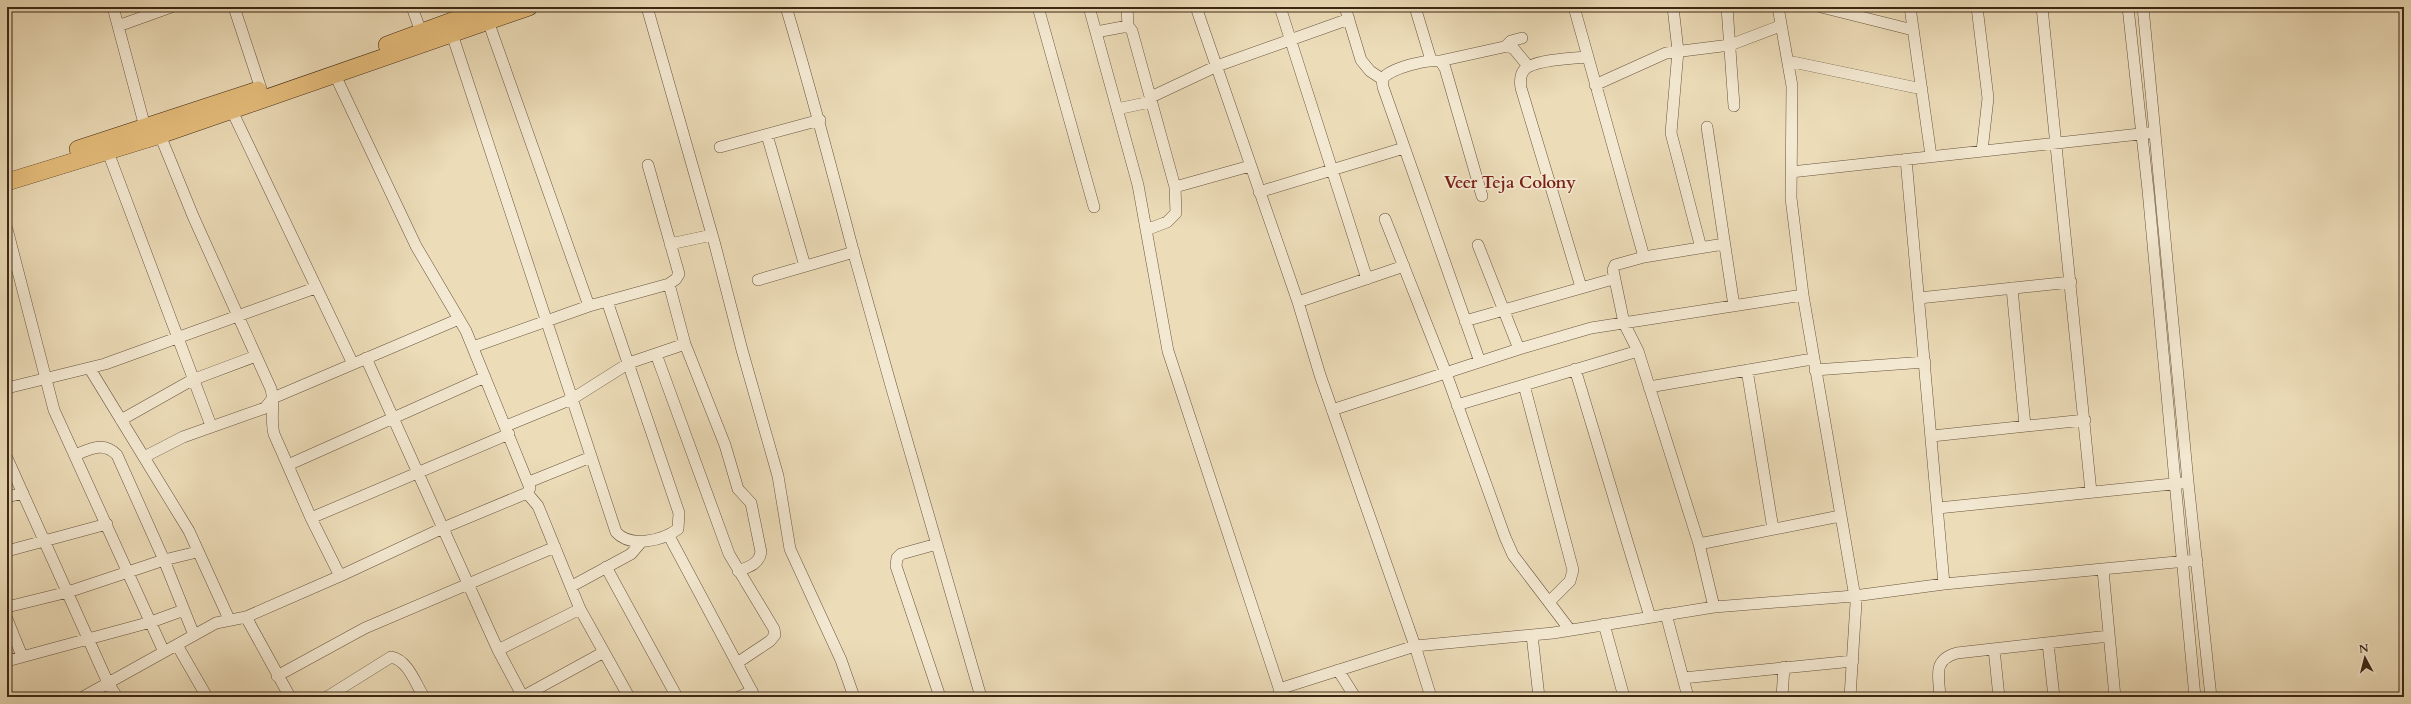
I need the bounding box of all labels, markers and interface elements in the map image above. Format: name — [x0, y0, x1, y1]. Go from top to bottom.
district label: Veer Teja Colony — [1444, 171, 1576, 194]
north arrow — [2345, 638, 2385, 678]
text: N — [2358, 640, 2370, 657]

